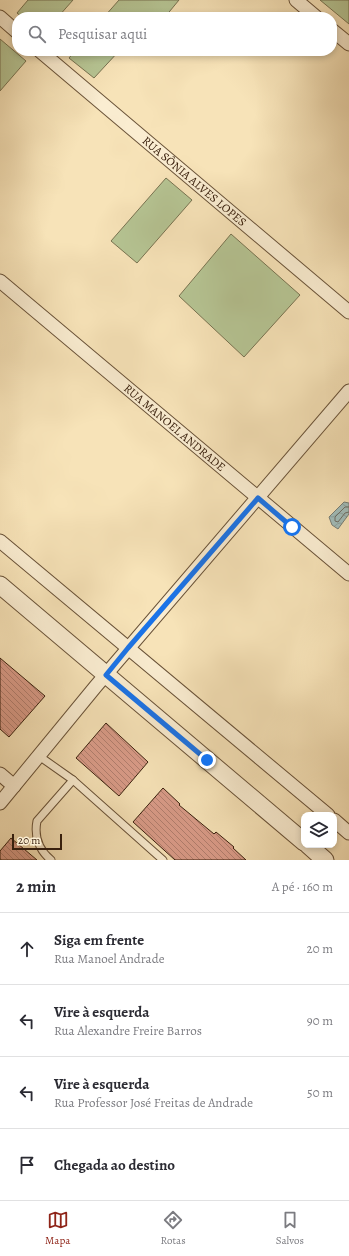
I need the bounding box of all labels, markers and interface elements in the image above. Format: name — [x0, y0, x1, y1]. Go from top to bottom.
search box — [12, 12, 337, 56]
icon: search — [26, 23, 48, 45]
text: Pesquisar aqui — [58, 24, 147, 44]
street label: RUA SÔNIA ALVES LOPES — [139, 133, 250, 230]
street label: RUA MANOEL ANDRADE — [120, 380, 229, 475]
route start — [283, 518, 301, 536]
route end — [198, 751, 216, 769]
map controls — [301, 812, 337, 848]
button: layers — [301, 812, 337, 848]
scale bar — [12, 832, 62, 851]
text: 20 m — [18, 833, 40, 848]
text: 2 min — [16, 875, 56, 898]
text: A pé · 160 m — [272, 878, 333, 895]
text: Siga em frente — [54, 930, 144, 950]
icon: ahead — [16, 938, 38, 960]
text: 20 m — [307, 940, 333, 957]
text: Rua Manoel Andrade — [54, 950, 164, 967]
text: Vire à esquerda — [54, 1002, 150, 1022]
icon: left — [16, 1010, 38, 1032]
text: 90 m — [307, 1012, 333, 1029]
text: Rua Alexandre Freire Barros — [54, 1022, 202, 1039]
text: Vire à esquerda — [54, 1074, 150, 1094]
icon: left — [16, 1082, 38, 1104]
text: 50 m — [307, 1084, 333, 1101]
text: Rua Professor José Freitas de Andrade — [54, 1094, 253, 1111]
icon: arrive — [16, 1154, 38, 1176]
text: Chegada ao destino — [54, 1155, 175, 1175]
tab: Mapa — [45, 1209, 70, 1248]
tab: Rotas — [161, 1209, 186, 1248]
tab: Salvos — [276, 1209, 304, 1248]

